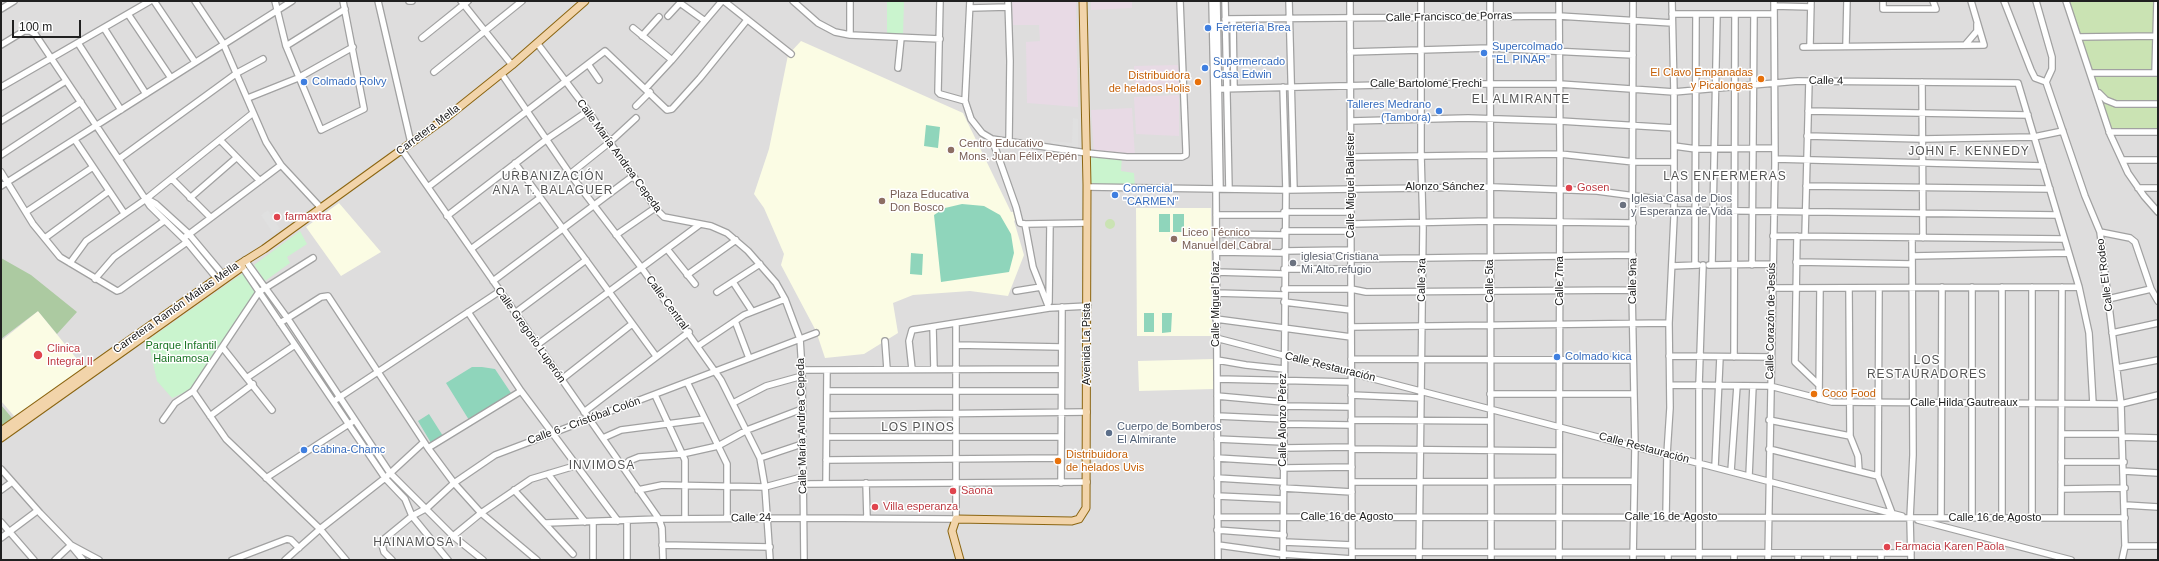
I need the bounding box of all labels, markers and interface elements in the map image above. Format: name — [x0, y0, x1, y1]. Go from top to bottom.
street label: Calle Francisco de Porras — [1386, 9, 1512, 25]
scale bar — [14, 12, 83, 38]
text: 100 m — [19, 20, 52, 34]
place label: Ferretería Brea — [1216, 21, 1291, 35]
marker: Ferretería Brea — [1203, 23, 1213, 33]
place label: Supercolmado "EL PINAR" — [1492, 40, 1563, 66]
marker: Supercolmado "EL PINAR" — [1479, 48, 1489, 58]
place label: Supermercado Casa Edwin — [1213, 55, 1285, 81]
marker: Supermercado Casa Edwin — [1200, 63, 1210, 73]
place label: El Clavo Empanadas y Picalongas — [1650, 66, 1753, 92]
place label: Distribuidora de helados Holis — [1109, 69, 1190, 95]
marker: El Clavo Empanadas y Picalongas — [1756, 74, 1766, 84]
street label: Calle 4 — [1809, 74, 1843, 88]
place label: Colmado Rolvy — [312, 75, 387, 89]
marker: Colmado Rolvy — [299, 77, 309, 87]
marker: Distribuidora de helados Holis — [1193, 77, 1203, 87]
street label: Calle Bartolomé Frechi — [1370, 77, 1482, 91]
district label: EL ALMIRANTE — [1472, 93, 1570, 107]
street label: Calle María Andrea Cepeda — [574, 97, 664, 215]
place label: Talleres Medrano (Tambora) — [1347, 98, 1431, 124]
street label: Carretera Mella — [394, 102, 462, 158]
marker: Talleres Medrano (Tambora) — [1434, 106, 1444, 116]
street label: Calle Miguel Ballester — [1344, 132, 1358, 238]
place label: Centro Educativo Mons. Juan Félix Pepén — [959, 137, 1077, 163]
marker: Centro Educativo Mons. Juan Félix Pepén — [946, 145, 956, 155]
district label: JOHN F. KENNEDY — [1908, 145, 2030, 159]
district label: URBANIZACIÓN ANA T. BALAGUER — [492, 170, 614, 198]
district label: LAS ENFERMERAS — [1663, 170, 1787, 184]
street label: Alonzo Sánchez — [1405, 180, 1485, 194]
place label: Gosen — [1577, 181, 1609, 195]
place label: Comercial "CARMEN" — [1123, 182, 1178, 208]
marker: Gosen — [1564, 183, 1574, 193]
place label: Plaza Educativa Don Bosco — [890, 188, 969, 214]
marker: Comercial "CARMEN" — [1110, 190, 1120, 200]
place label: Iglesia Casa de Dios y Esperanza de Vida — [1631, 192, 1732, 218]
marker: Plaza Educativa Don Bosco — [877, 196, 887, 206]
marker: Iglesia Casa de Dios y Esperanza de Vida — [1618, 200, 1628, 210]
place label: farmaxtra — [285, 210, 331, 224]
marker: farmaxtra — [272, 212, 282, 222]
place label: Liceo Técnico Manuel del Cabral — [1182, 226, 1271, 252]
marker: Liceo Técnico Manuel del Cabral — [1169, 234, 1179, 244]
street label: Calle El Rodeo — [2094, 238, 2116, 312]
place label: iglesia Cristiana Mi Alto refugio — [1301, 250, 1379, 276]
street label: Calle 7ma — [1553, 256, 1567, 306]
marker: iglesia Cristiana Mi Alto refugio — [1288, 258, 1298, 268]
street label: Calle 3ra — [1415, 258, 1429, 302]
street label: Calle 9na — [1626, 258, 1640, 304]
street label: Carretera Ramón Matías Mella — [111, 259, 241, 357]
street label: Calle 5ta — [1483, 259, 1497, 303]
street label: Calle Miguel Díaz — [1209, 261, 1223, 347]
street label: Calle Corazón de Jesús — [1763, 263, 1779, 379]
street label: Calle Central — [643, 273, 691, 333]
street label: Calle Gregorio Luperón — [492, 284, 568, 386]
street label: Avenida La Pista — [1080, 303, 1094, 385]
park label: Parque Infantil Hainamosa — [146, 339, 216, 365]
place label: Clinica Integral II — [47, 342, 93, 368]
marker: Clinica Integral II — [32, 349, 44, 361]
street label: Calle Restauración — [1283, 349, 1377, 385]
place label: Colmado kica — [1565, 350, 1632, 364]
marker: Colmado kica — [1552, 352, 1562, 362]
district label: LOS RESTAURADORES — [1867, 354, 1987, 382]
street label: Calle María Andrea Cepeda — [794, 358, 810, 494]
street label: Calle Alonzo Pérez — [1276, 373, 1290, 467]
place label: Coco Food — [1822, 387, 1876, 401]
marker: Coco Food — [1809, 389, 1819, 399]
street label: Calle 6 - Cristóbal Colón — [526, 394, 642, 448]
street label: Calle Hilda Gautreaux — [1910, 396, 2018, 410]
place label: Cuerpo de Bomberos El Almirante — [1117, 420, 1222, 446]
district label: LOS PINOS — [881, 421, 955, 435]
marker: Cuerpo de Bomberos El Almirante — [1104, 428, 1114, 438]
street label: Calle Restauración — [1597, 430, 1691, 466]
place label: Cabina-Chamc — [312, 443, 385, 457]
marker: Cabina-Chamc — [299, 445, 309, 455]
place label: Distribuidora de helados Uvis — [1066, 448, 1144, 474]
marker: Distribuidora de helados Uvis — [1053, 456, 1063, 466]
district label: INVIMOSA — [569, 459, 635, 473]
place label: Saona — [961, 484, 993, 498]
marker: Saona — [948, 486, 958, 496]
place label: Villa esperanza — [883, 500, 958, 514]
marker: Villa esperanza — [870, 502, 880, 512]
street label: Calle 16 de Agosto — [1301, 510, 1393, 524]
street label: Calle 16 de Agosto — [1625, 510, 1717, 524]
street label: Calle 24 — [731, 511, 771, 525]
street label: Calle 16 de Agosto — [1949, 511, 2041, 525]
district label: HAINAMOSA I — [373, 536, 463, 550]
place label: Farmacia Karen Paola — [1895, 540, 2004, 554]
marker: Farmacia Karen Paola — [1882, 542, 1892, 552]

